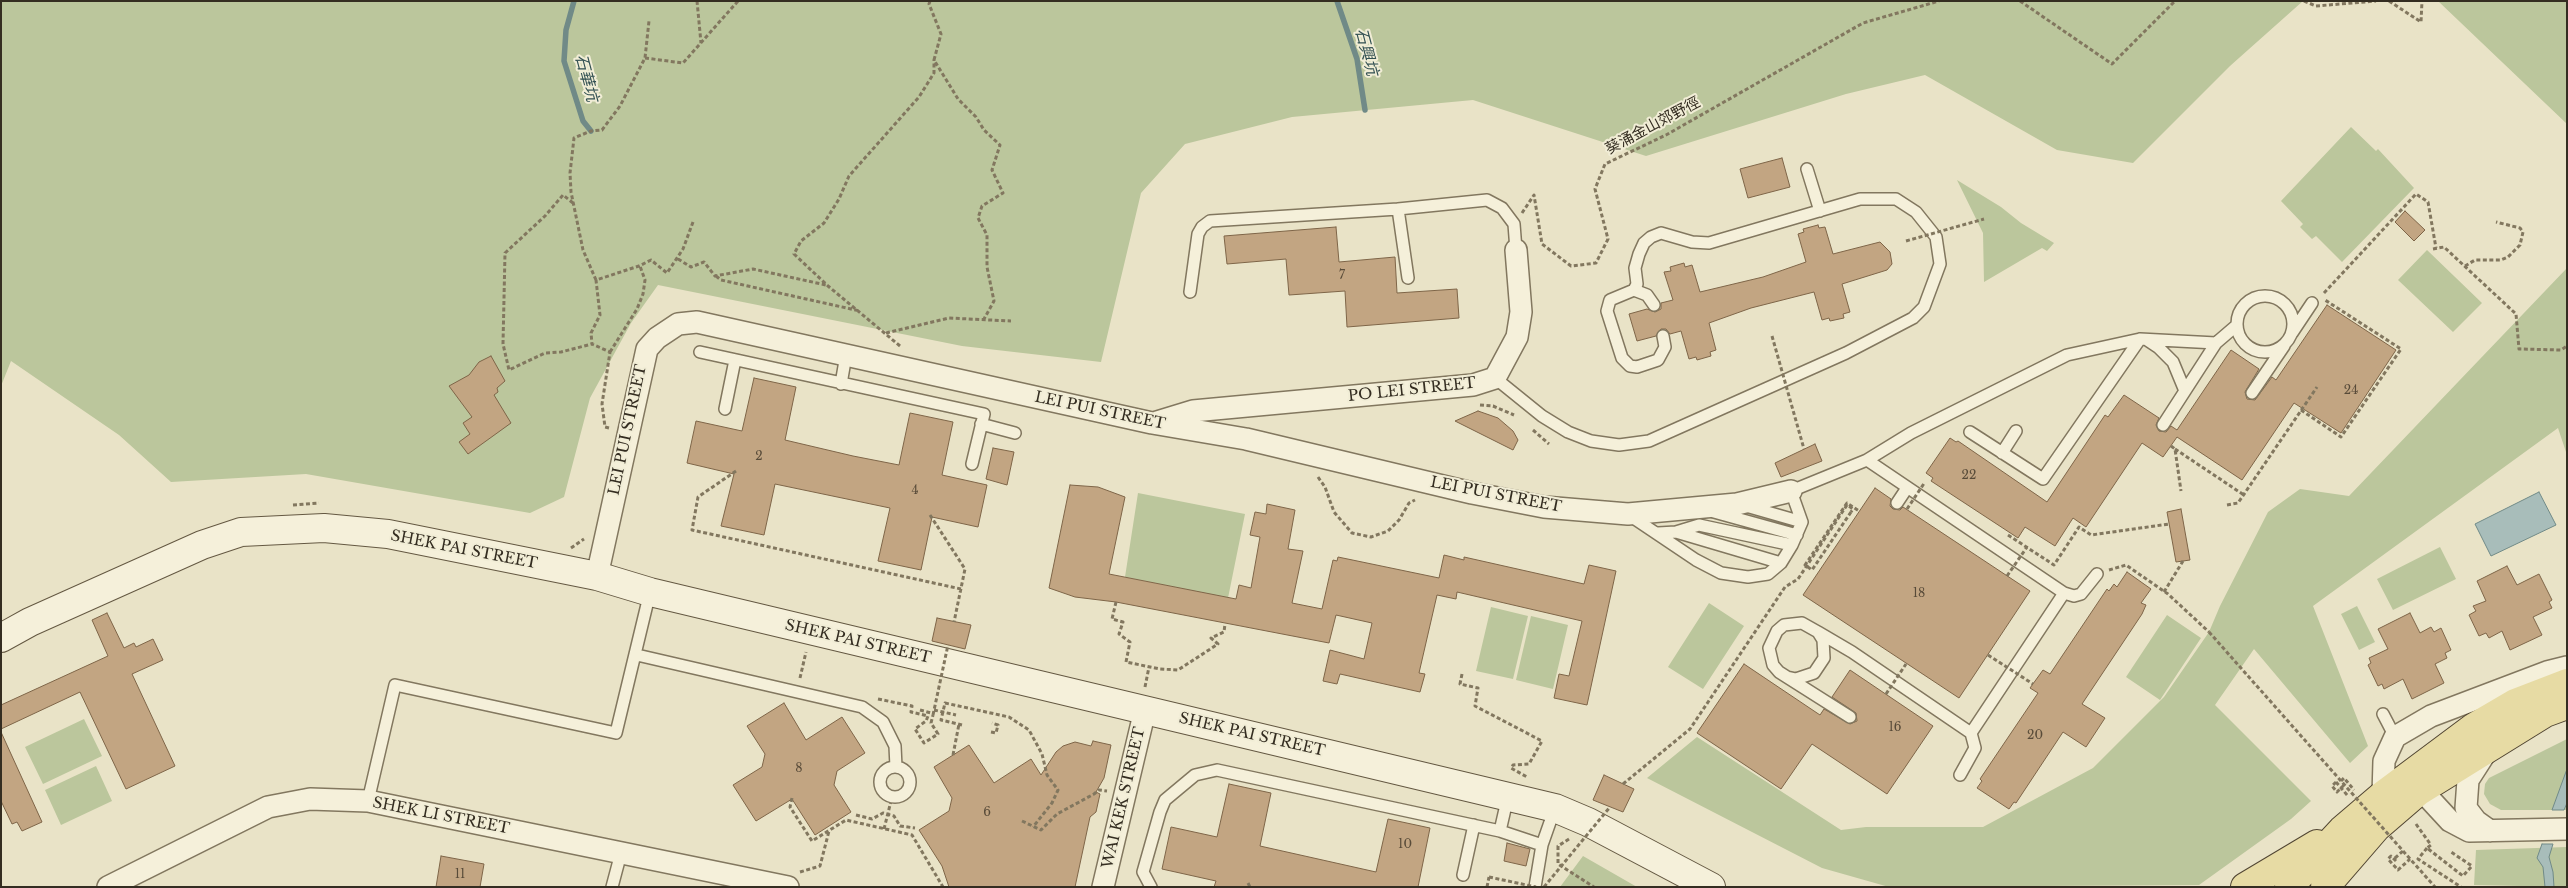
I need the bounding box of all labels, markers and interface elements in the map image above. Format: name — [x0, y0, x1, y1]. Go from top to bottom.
water label: 石興坑 — [1351, 26, 1381, 78]
water label: 石華坑 — [571, 52, 601, 104]
street label: 葵涌金山郊野徑 — [1602, 93, 1704, 159]
house number: 7 — [1339, 269, 1345, 283]
street label: LEI PUI STREET — [605, 363, 651, 497]
street label: PO LEI STREET — [1347, 374, 1477, 406]
house number: 24 — [2344, 384, 2358, 398]
street label: LEI PUI STREET — [1033, 388, 1167, 434]
house number: 2 — [755, 450, 763, 464]
house number: 22 — [1962, 469, 1976, 483]
street label: LEI PUI STREET — [1429, 473, 1563, 517]
house number: 4 — [911, 484, 919, 498]
street label: SHEK PAI STREET — [389, 527, 539, 573]
house number: 18 — [1913, 587, 1925, 601]
street label: SHEK PAI STREET — [783, 616, 933, 668]
street label: SHEK PAI STREET — [1177, 709, 1327, 761]
house number: 16 — [1888, 721, 1902, 735]
street label: WAI KEK STREET — [1099, 726, 1149, 870]
house number: 20 — [2027, 729, 2043, 743]
house number: 8 — [795, 762, 803, 776]
street label: SHEK LI STREET — [371, 794, 511, 838]
house number: 6 — [983, 806, 991, 820]
house number: 10 — [1398, 838, 1412, 852]
house number: 11 — [455, 868, 465, 882]

